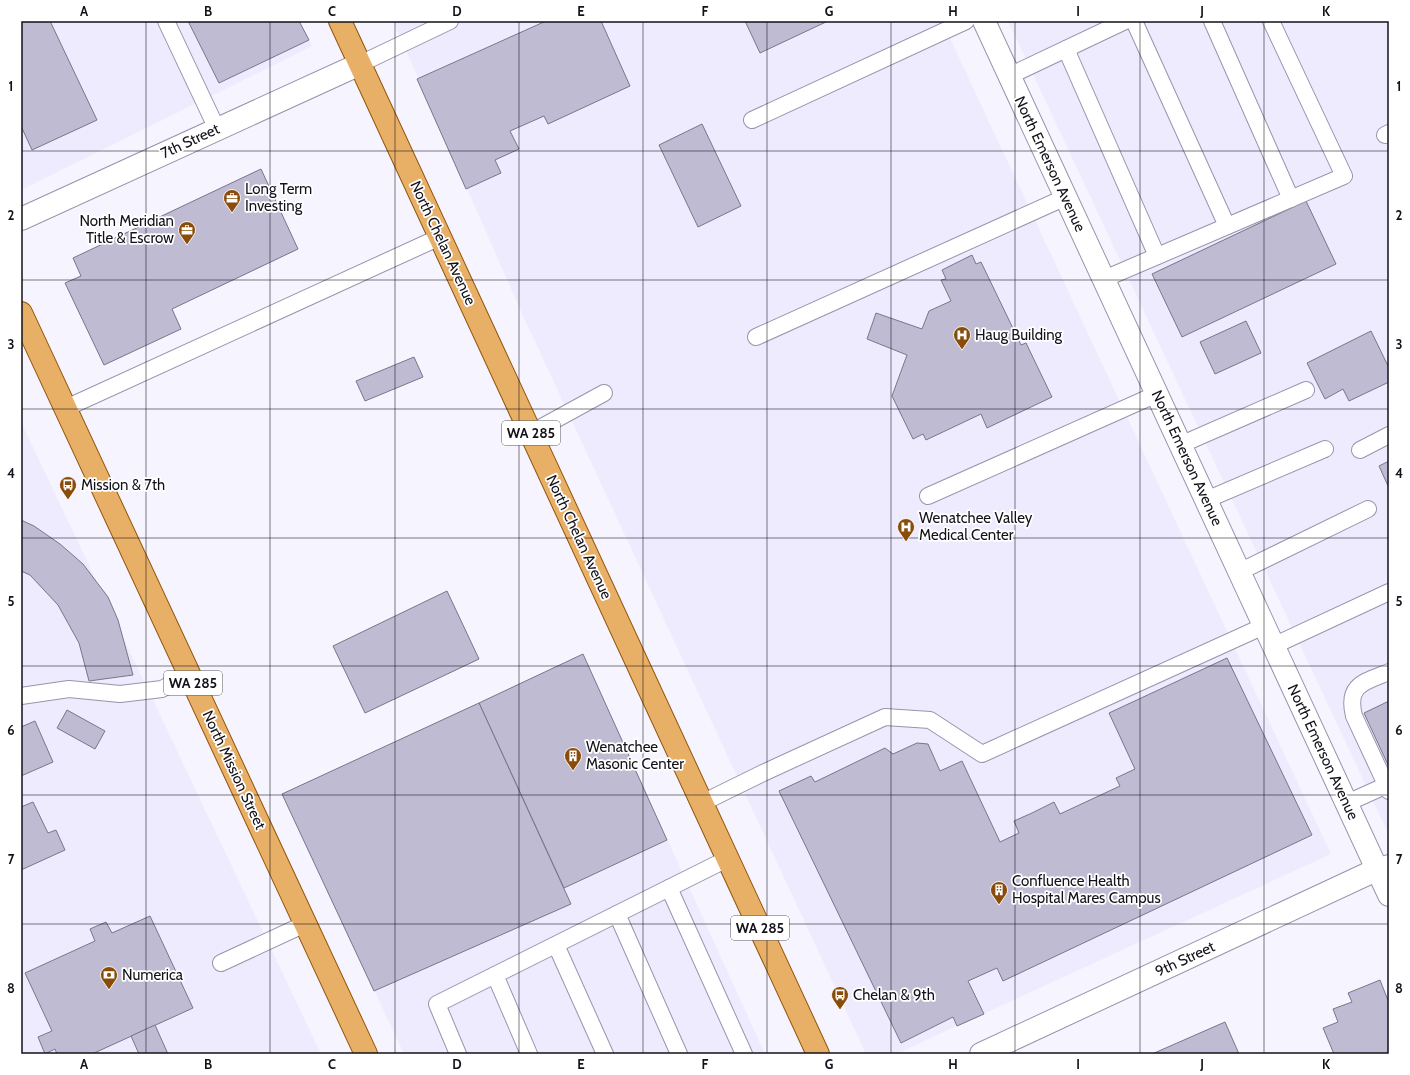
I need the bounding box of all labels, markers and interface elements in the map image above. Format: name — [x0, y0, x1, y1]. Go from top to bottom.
text: A — [80, 3, 89, 19]
text: B — [204, 3, 212, 19]
text: C — [328, 3, 336, 19]
text: D — [452, 3, 462, 19]
text: E — [577, 3, 585, 19]
text: F — [702, 3, 709, 19]
text: G — [825, 3, 834, 19]
text: H — [948, 3, 958, 19]
text: I — [1076, 3, 1080, 19]
text: J — [1199, 3, 1204, 19]
text: K — [1322, 3, 1331, 19]
text: 1 — [9, 78, 13, 94]
text: 1 — [1397, 78, 1401, 94]
street label: North Emerson Avenue — [1011, 93, 1089, 235]
street label: 7th Street — [158, 120, 222, 162]
street label: North Chelan Avenue — [406, 178, 480, 308]
place label: Long Term Investing — [245, 180, 312, 215]
office icon: Long Term Investing — [222, 188, 242, 213]
text: 2 — [8, 207, 15, 223]
text: 2 — [1396, 207, 1403, 223]
place label: North Meridian Title & Escrow — [79, 212, 174, 247]
office icon: North Meridian Title & Escrow — [177, 220, 197, 245]
hospital icon: Haug Building — [952, 325, 972, 350]
place label: Haug Building — [975, 326, 1063, 344]
text: 3 — [7, 336, 15, 352]
text: 3 — [1395, 336, 1403, 352]
street label: North Emerson Avenue — [1148, 387, 1226, 529]
road number: WA 285 — [502, 421, 560, 445]
text: 4 — [7, 465, 15, 481]
text: 4 — [1395, 465, 1403, 481]
street label: North Chelan Avenue — [542, 472, 616, 602]
bus stop icon: Mission & 7th — [58, 475, 78, 500]
place label: Mission & 7th — [81, 476, 165, 494]
place label: Wenatchee Valley Medical Center — [919, 509, 1033, 544]
hospital icon: Wenatchee Valley Medical Center — [896, 517, 916, 542]
text: 5 — [8, 593, 15, 609]
text: 5 — [1396, 593, 1403, 609]
road number: WA 285 — [164, 671, 222, 695]
street label: North Emerson Avenue — [1284, 681, 1362, 823]
street label: North Mission Street — [199, 708, 269, 832]
text: 6 — [7, 722, 15, 738]
text: 6 — [1395, 722, 1403, 738]
place label: Wenatchee Masonic Center — [586, 738, 684, 773]
building icon: Wenatchee Masonic Center — [563, 746, 583, 771]
text: 7 — [8, 851, 15, 867]
text: 7 — [1396, 851, 1403, 867]
place label: Confluence Health Hospital Mares Campus — [1012, 872, 1161, 907]
building icon: Confluence Health Hospital Mares Campus — [989, 880, 1009, 905]
road number: WA 285 — [731, 916, 789, 940]
street label: 9th Street — [1152, 937, 1218, 981]
bank icon: Numerica — [99, 965, 119, 990]
place label: Numerica — [122, 966, 184, 984]
text: 8 — [7, 980, 15, 996]
text: 8 — [1395, 980, 1403, 996]
bus stop icon: Chelan & 9th — [830, 985, 850, 1010]
place label: Chelan & 9th — [853, 986, 935, 1004]
text: A — [80, 1056, 89, 1072]
text: B — [204, 1056, 212, 1072]
text: C — [328, 1056, 336, 1072]
text: D — [452, 1056, 462, 1072]
text: E — [577, 1056, 585, 1072]
text: F — [702, 1056, 709, 1072]
text: G — [825, 1056, 834, 1072]
text: H — [948, 1056, 958, 1072]
text: I — [1076, 1056, 1080, 1072]
text: J — [1199, 1056, 1204, 1072]
text: K — [1322, 1056, 1331, 1072]

